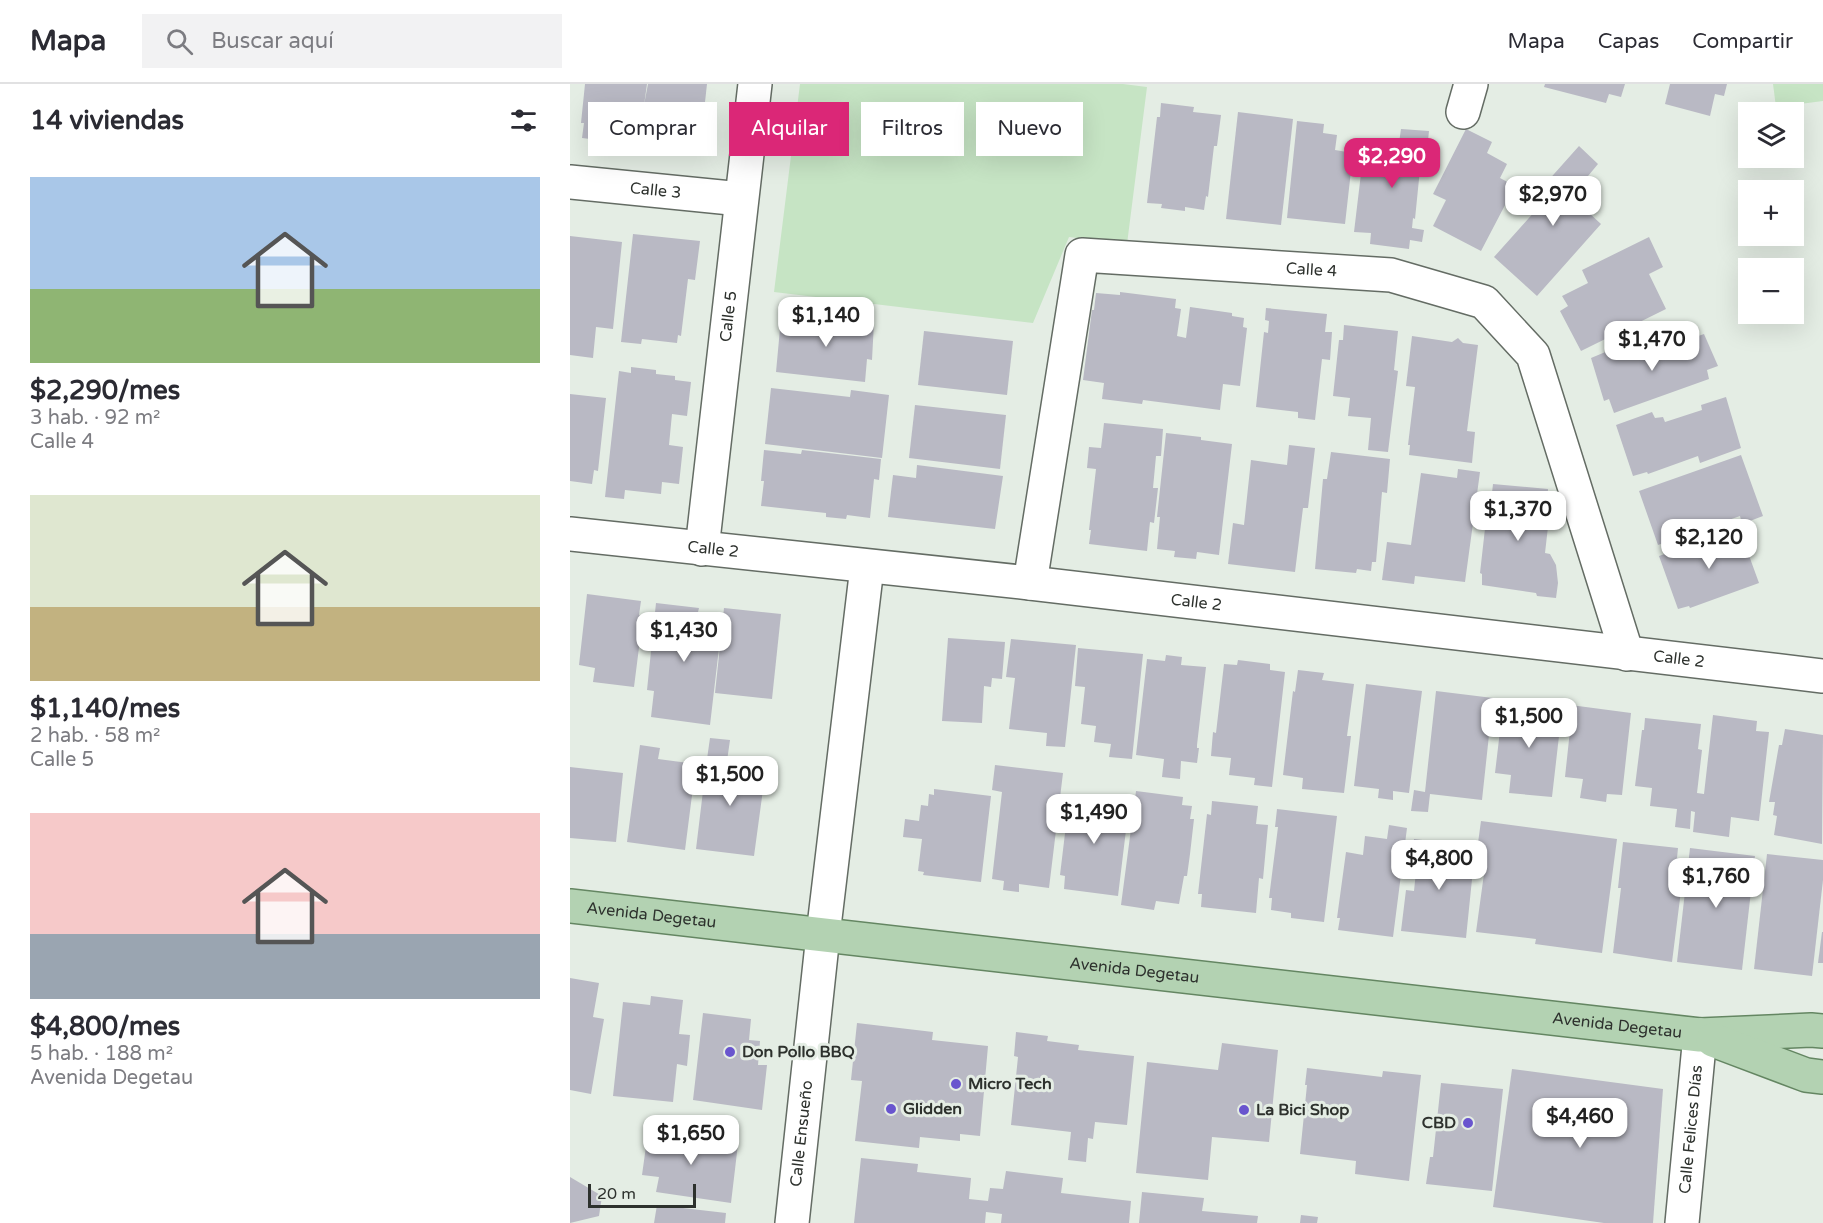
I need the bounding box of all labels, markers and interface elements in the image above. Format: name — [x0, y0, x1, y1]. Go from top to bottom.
search box — [142, 14, 562, 68]
text: Mapa — [30, 24, 106, 58]
icon: search — [163, 25, 196, 58]
text: Buscar aquí — [211, 28, 334, 54]
text: Mapa — [1508, 29, 1565, 54]
text: Capas — [1598, 29, 1659, 54]
text: Compartir — [1692, 29, 1793, 54]
chip: Comprar — [588, 102, 717, 156]
chip: Alquilar — [729, 102, 849, 156]
chip: Filtros — [861, 102, 964, 156]
chip: Nuevo — [976, 102, 1083, 156]
map controls — [1738, 102, 1804, 324]
button: layers — [1738, 102, 1804, 168]
icon: filters — [507, 104, 540, 137]
text: 14 viviendas — [30, 105, 184, 136]
pin: $2,290 — [1343, 138, 1441, 189]
text: $2,290 — [1358, 145, 1426, 169]
pin: $2,970 — [1504, 176, 1602, 227]
street label: Calle 3 — [629, 178, 682, 203]
button: + — [1738, 180, 1804, 246]
text: $2,970 — [1519, 183, 1587, 207]
icon: home — [231, 216, 339, 324]
street label: Calle 4 — [1285, 258, 1338, 281]
button: − — [1738, 258, 1804, 324]
street label: Calle 5 — [716, 290, 741, 343]
pin: $1,140 — [777, 297, 875, 348]
text: $1,140 — [792, 304, 860, 328]
pin: $1,470 — [1603, 321, 1701, 372]
text: $1,470 — [1618, 328, 1686, 352]
text: $2,290/mes — [30, 375, 180, 406]
text: 3 hab. · 92 m² — [30, 406, 160, 430]
text: Calle 4 — [30, 430, 94, 454]
pin: $1,370 — [1469, 491, 1567, 542]
text: $1,370 — [1484, 498, 1552, 522]
pin: $2,120 — [1660, 519, 1758, 570]
text: $2,120 — [1675, 526, 1743, 550]
icon: home — [231, 534, 339, 642]
street label: Calle 2 — [687, 537, 740, 562]
street label: Calle 2 — [1170, 590, 1223, 615]
pin: $1,430 — [635, 612, 733, 663]
text: $1,430 — [650, 619, 718, 643]
street label: Calle 2 — [1652, 646, 1706, 672]
text: $1,140/mes — [30, 693, 180, 724]
pin: $1,500 — [1480, 698, 1578, 749]
text: $1,500 — [1495, 705, 1563, 729]
text: 2 hab. · 58 m² — [30, 724, 160, 748]
text: Calle 5 — [30, 748, 94, 772]
pin: $1,500 — [681, 756, 779, 807]
text: $1,500 — [696, 763, 764, 787]
pin: $1,490 — [1045, 794, 1143, 845]
text: $1,490 — [1060, 801, 1128, 825]
pin: $4,800 — [1390, 840, 1488, 891]
text: $4,800 — [1405, 847, 1473, 871]
icon: home — [231, 852, 339, 960]
pin: $1,760 — [1667, 858, 1765, 909]
text: $1,760 — [1682, 865, 1750, 889]
street label: Avenida Degetau — [585, 898, 717, 933]
street label: Avenida Degetau — [1068, 953, 1200, 988]
street label: Avenida Degetau — [1551, 1008, 1683, 1043]
text: $4,800/mes — [30, 1011, 180, 1042]
text: 5 hab. · 188 m² — [30, 1042, 173, 1066]
place label: Don Pollo BBQ — [742, 1042, 855, 1062]
marker: Don Pollo BBQ — [723, 1045, 737, 1059]
street label: Calle Felices Días — [1675, 1064, 1707, 1195]
text: Avenida Degetau — [30, 1066, 193, 1090]
place label: Micro Tech — [968, 1074, 1052, 1094]
marker: Micro Tech — [949, 1077, 963, 1091]
street label: Calle Ensueño — [786, 1079, 817, 1188]
pin: $4,460 — [1531, 1098, 1629, 1149]
place label: Glidden — [903, 1099, 962, 1119]
place label: La Bici Shop — [1256, 1100, 1349, 1120]
marker: Glidden — [884, 1102, 898, 1116]
marker: La Bici Shop — [1237, 1103, 1251, 1117]
text: $4,460 — [1546, 1105, 1614, 1129]
place label: CBD — [1422, 1113, 1456, 1133]
pin: $1,650 — [642, 1115, 740, 1166]
marker: CBD — [1461, 1116, 1475, 1130]
text: $1,650 — [657, 1122, 725, 1146]
scale bar — [588, 1181, 696, 1208]
text: 20 m — [597, 1184, 636, 1204]

